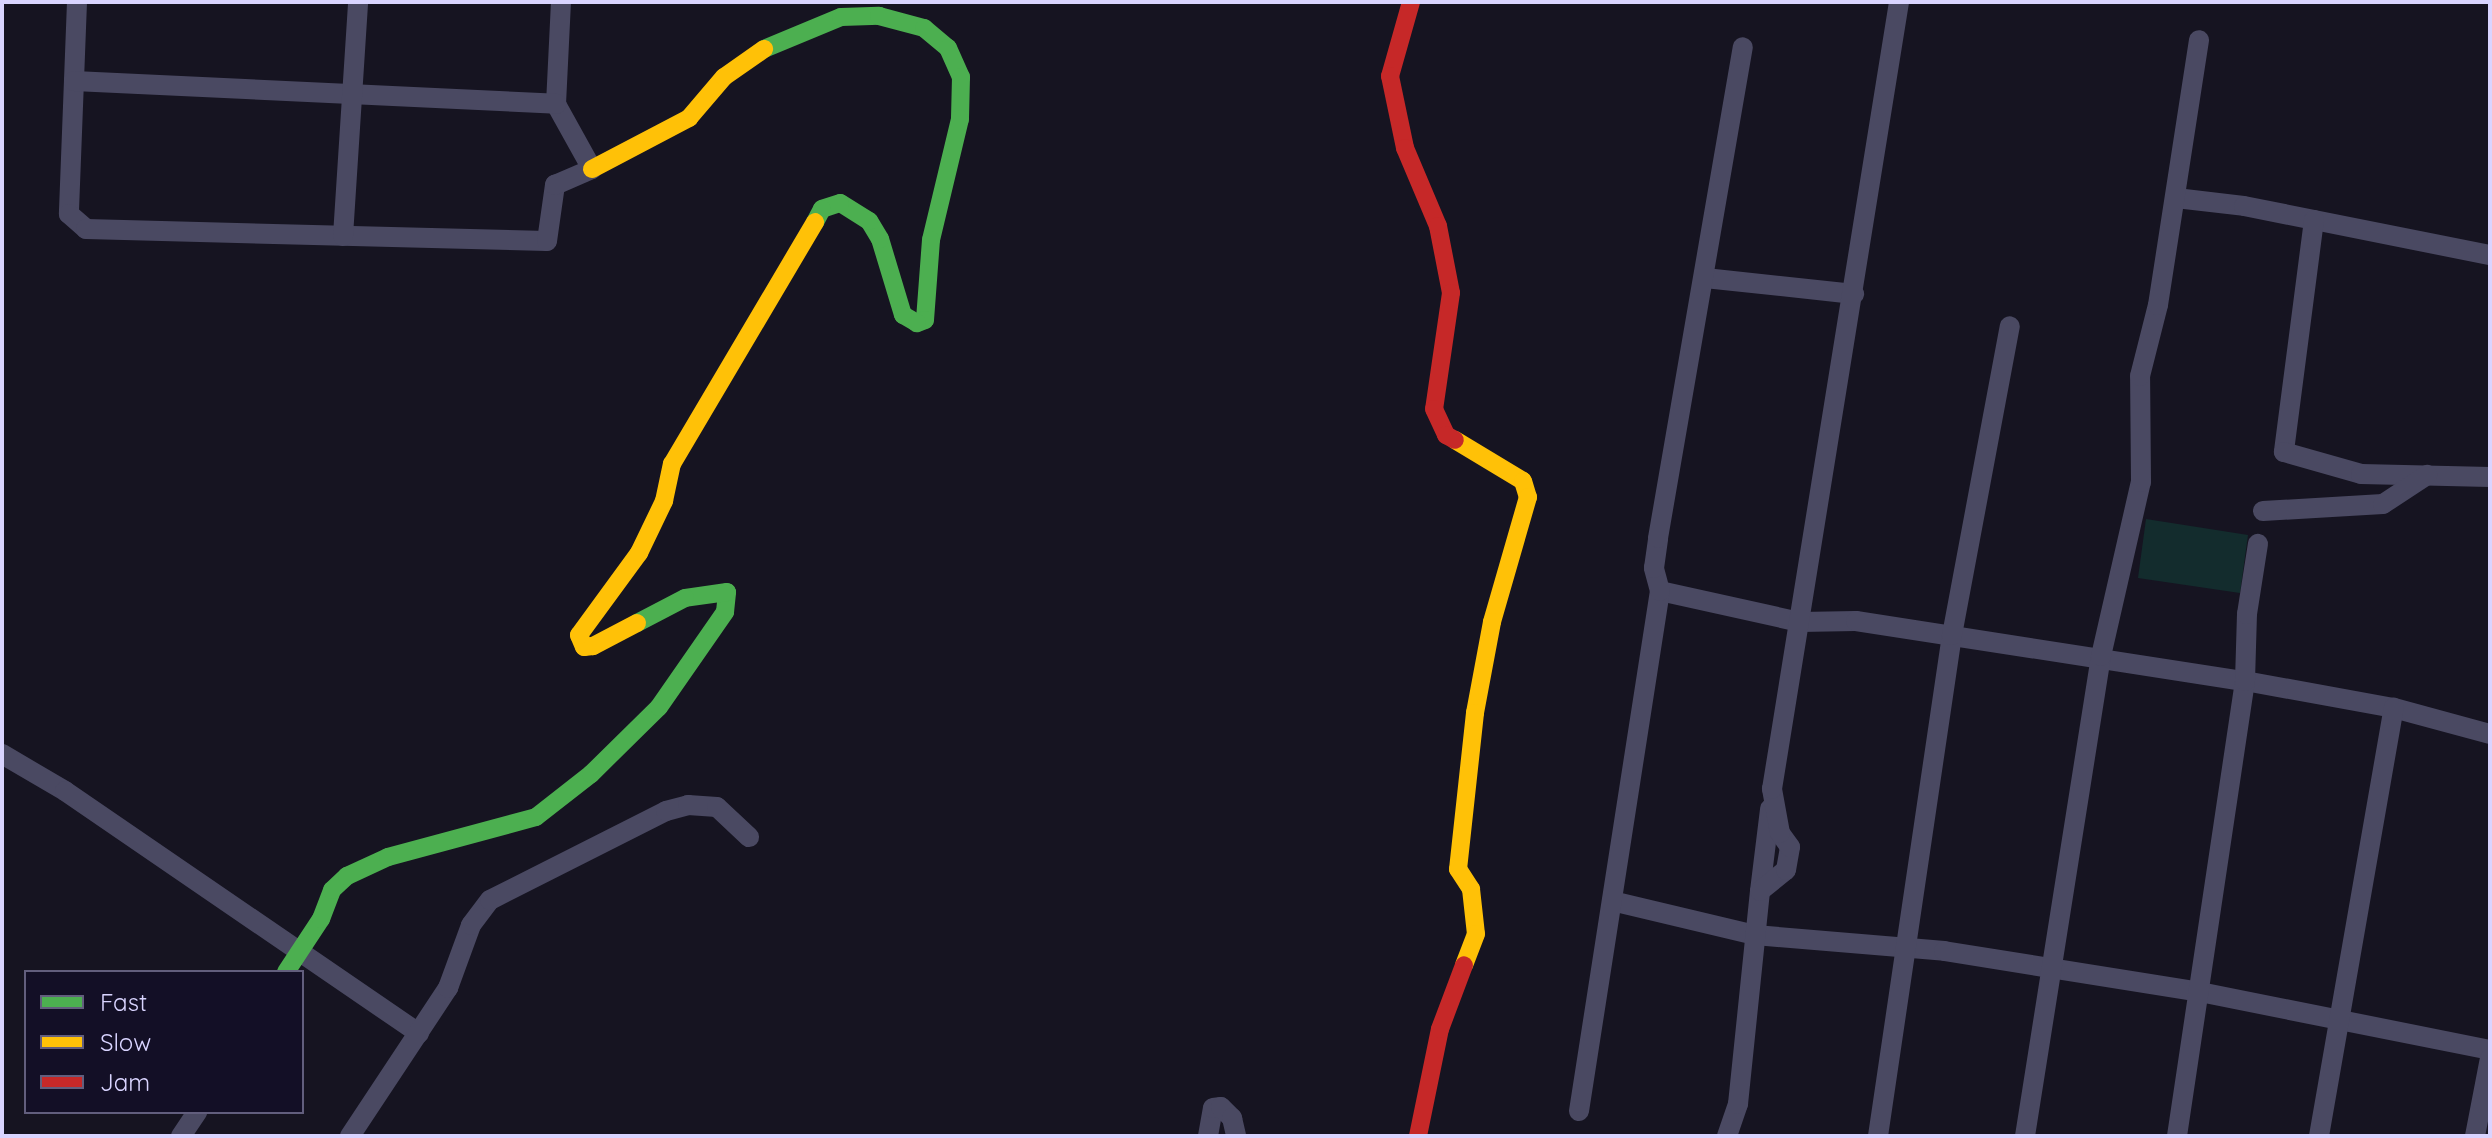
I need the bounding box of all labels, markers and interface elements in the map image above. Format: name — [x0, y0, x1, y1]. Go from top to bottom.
legend — [24, 970, 304, 1114]
text: Fast — [100, 987, 147, 1017]
text: Slow — [100, 1027, 151, 1057]
text: Jam — [100, 1067, 150, 1097]

